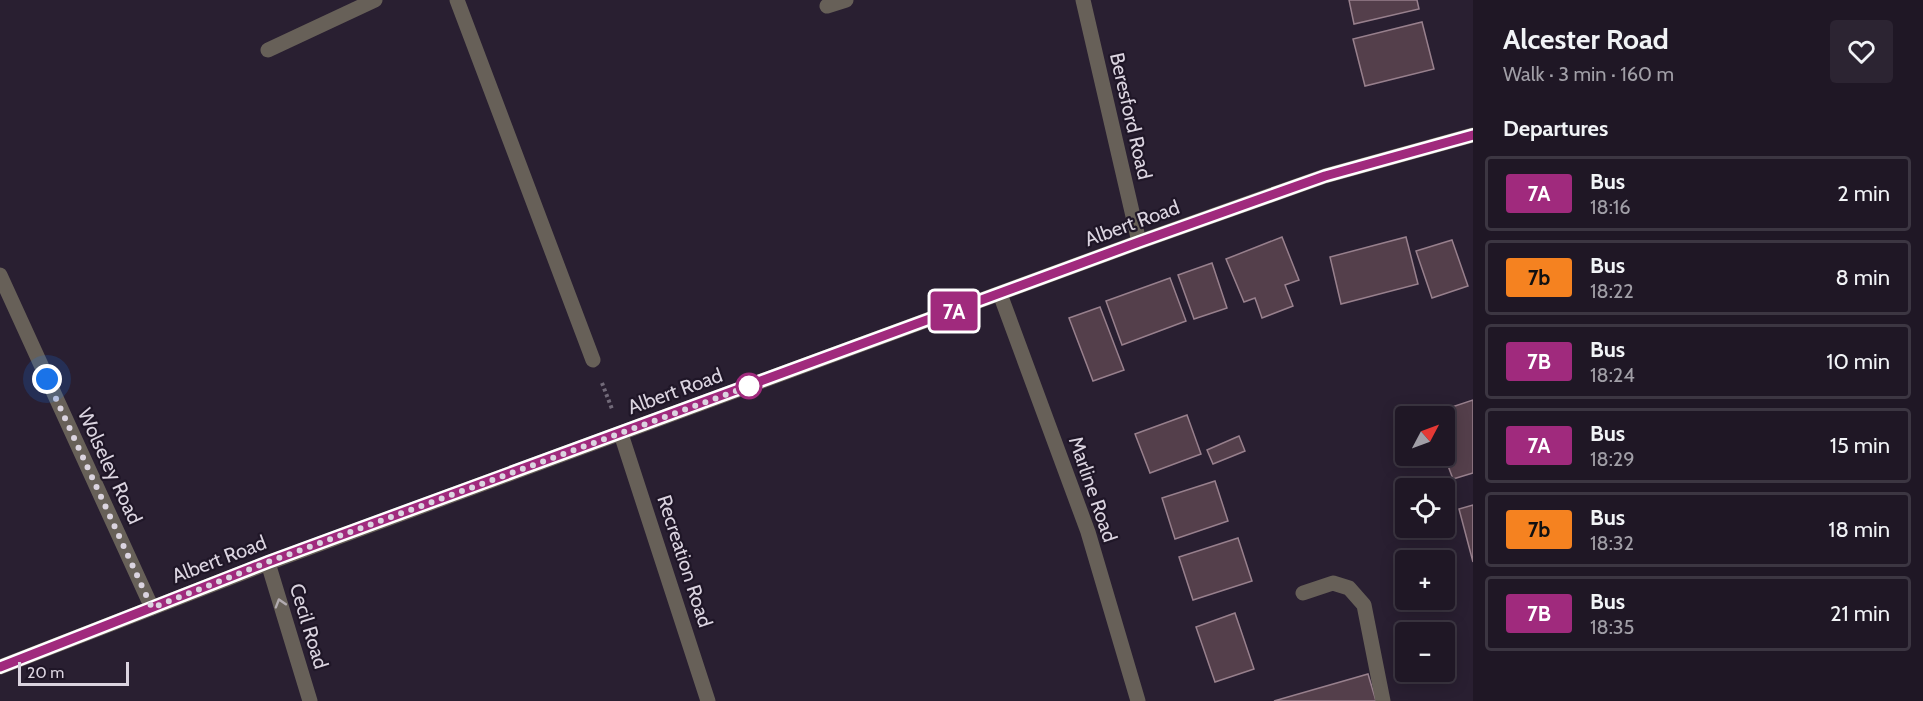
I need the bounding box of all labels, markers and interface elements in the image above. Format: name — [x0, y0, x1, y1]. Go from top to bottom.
button: heart — [1830, 20, 1893, 83]
text: Alcester Road — [1503, 22, 1669, 56]
street label: Beresford Road — [1105, 50, 1157, 182]
text: Walk · 3 min · 160 m — [1503, 62, 1674, 86]
text: Departures — [1503, 115, 1608, 142]
text: Bus — [1590, 168, 1625, 195]
text: 2 min — [1837, 180, 1890, 207]
text: 7A — [1528, 181, 1550, 206]
street label: Albert Road — [1081, 195, 1183, 251]
text: 18:16 — [1590, 195, 1631, 219]
text: Bus — [1590, 252, 1625, 279]
text: 8 min — [1835, 264, 1890, 291]
text: 7b — [1528, 265, 1550, 290]
text: 18:22 — [1590, 279, 1634, 303]
line badge: 7A — [927, 292, 981, 330]
text: 7A — [943, 299, 965, 324]
text: Bus — [1590, 336, 1625, 363]
text: 10 min — [1826, 348, 1890, 375]
text: 7B — [1527, 349, 1551, 374]
street label: Albert Road — [624, 363, 726, 419]
text: 18:24 — [1590, 363, 1635, 387]
your location — [32, 364, 62, 394]
unlabelled marker — [736, 373, 762, 399]
street label: Wolseley Road — [73, 404, 147, 528]
north arrow — [1395, 406, 1455, 466]
map controls — [1395, 406, 1455, 682]
text: Bus — [1590, 420, 1625, 447]
text: 15 min — [1830, 432, 1890, 459]
street label: Marline Road — [1064, 433, 1122, 545]
text: 7A — [1528, 433, 1550, 458]
text: 18:29 — [1590, 447, 1635, 471]
button: locate — [1395, 478, 1455, 538]
street label: Recreation Road — [652, 492, 718, 630]
text: Bus — [1590, 504, 1625, 531]
text: 18 min — [1828, 516, 1890, 543]
text: 7b — [1528, 517, 1550, 542]
street label: Albert Road — [168, 530, 270, 588]
text: 18:32 — [1590, 531, 1634, 555]
button: + — [1395, 550, 1455, 610]
street label: Cecil Road — [285, 580, 333, 672]
text: Bus — [1590, 588, 1625, 615]
one-way arrow — [275, 598, 287, 609]
text: 21 min — [1830, 600, 1890, 627]
text: 7B — [1527, 601, 1551, 626]
text: 18:35 — [1590, 615, 1634, 639]
button: − — [1395, 622, 1455, 682]
scale bar — [18, 659, 129, 686]
text: 20 m — [27, 663, 64, 682]

